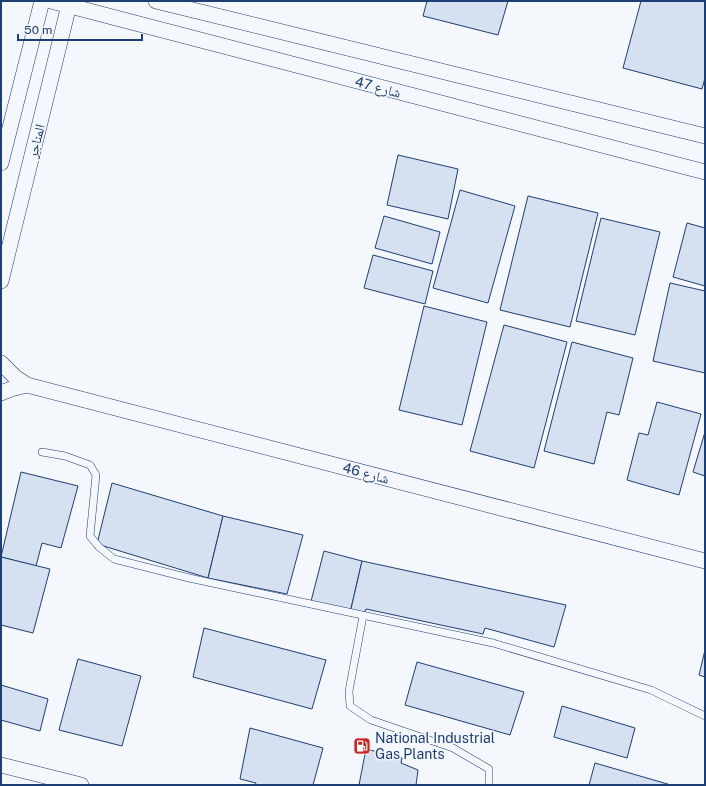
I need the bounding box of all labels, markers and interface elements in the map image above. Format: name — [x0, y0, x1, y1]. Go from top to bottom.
scale bar — [18, 16, 142, 42]
text: 50 m — [24, 23, 52, 37]
street label: شارع 47 — [353, 73, 403, 103]
street label: المناجر — [24, 122, 49, 161]
street label: شارع 46 — [340, 459, 391, 489]
place label: National Industrial Gas Plants — [375, 730, 495, 762]
fuel station icon: National Industrial Gas Plants — [352, 736, 372, 756]

